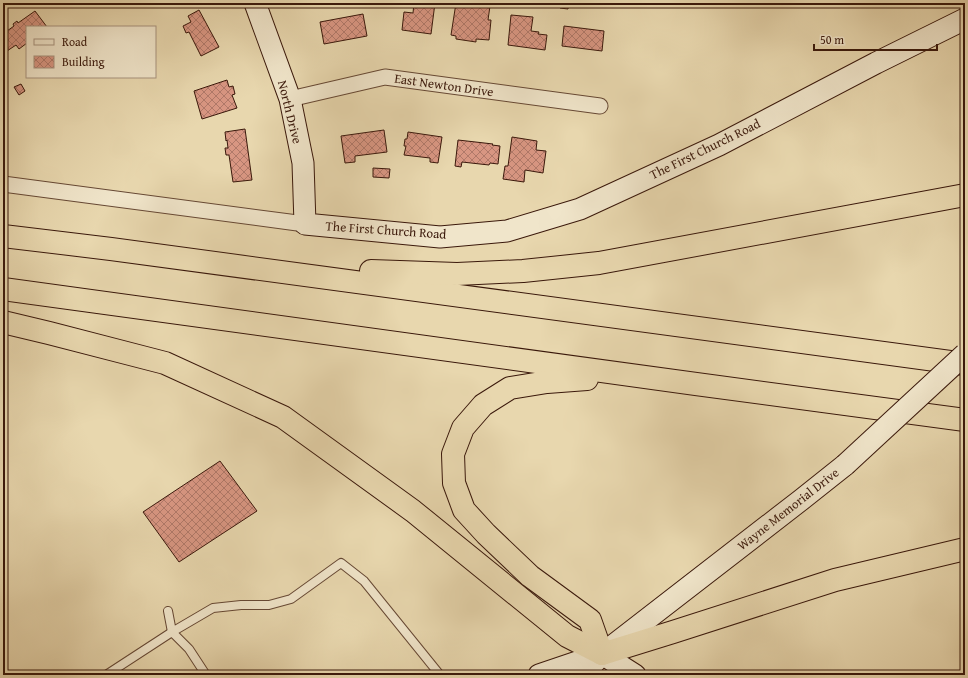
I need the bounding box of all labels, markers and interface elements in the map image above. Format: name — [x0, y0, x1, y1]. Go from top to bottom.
legend — [26, 26, 156, 78]
scale bar — [814, 26, 937, 52]
text: 50 m — [820, 31, 844, 48]
text: Road — [62, 33, 88, 50]
text: Building — [62, 53, 105, 70]
street label: East Newton Drive — [393, 69, 495, 101]
street label: North Drive — [273, 78, 307, 146]
street label: The First Church Road — [646, 114, 764, 184]
street label: The First Church Road — [325, 216, 447, 244]
street label: Wayne Memorial Drive — [733, 463, 843, 555]

